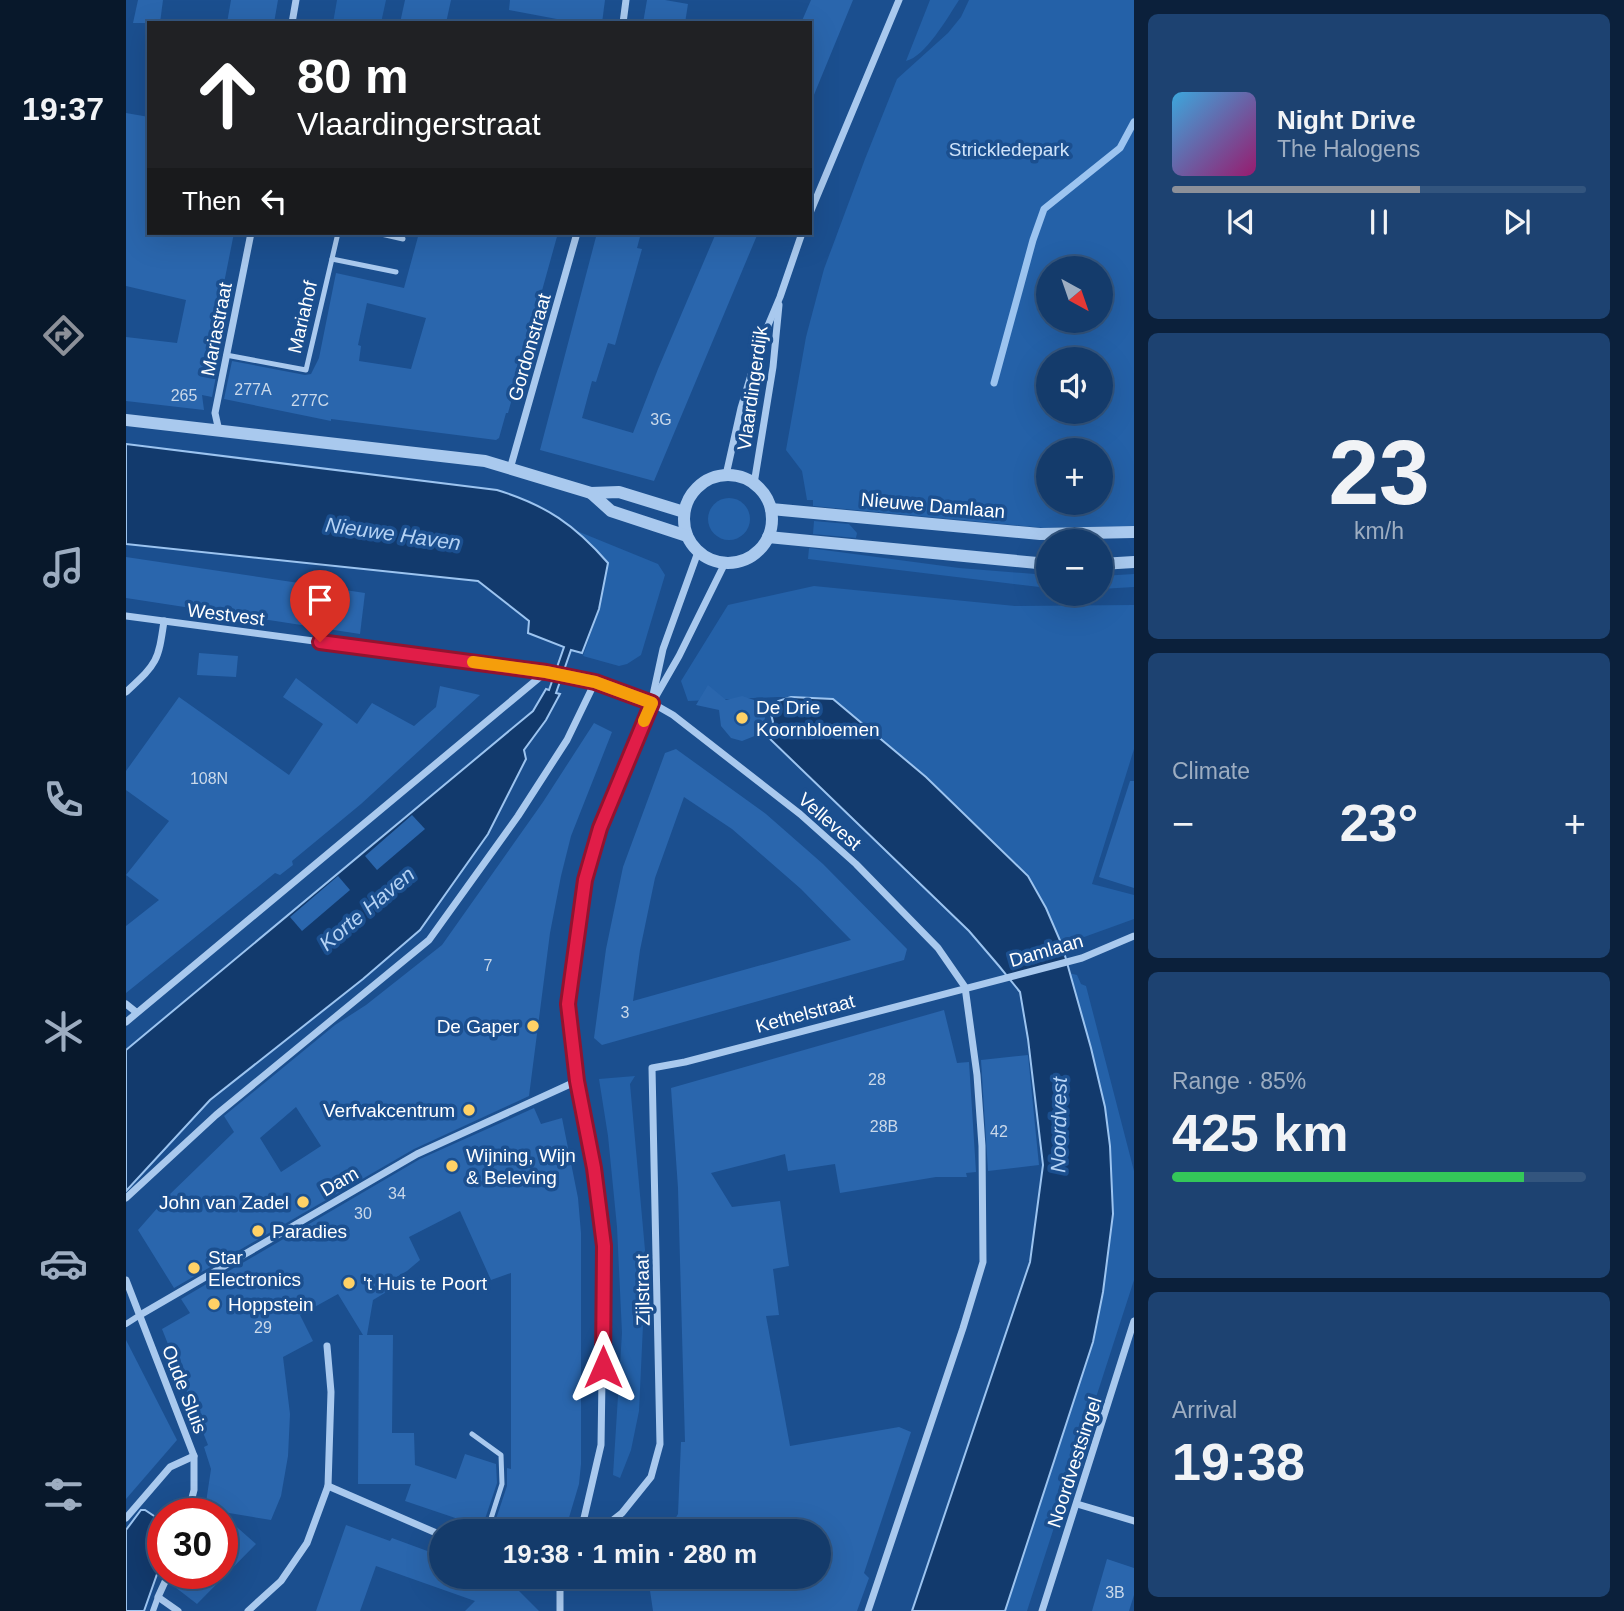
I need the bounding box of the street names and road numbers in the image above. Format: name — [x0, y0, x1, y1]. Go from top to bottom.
street label: Mariahof — [284, 278, 321, 355]
street label: Mariastraat — [197, 280, 236, 378]
street label: Gordonstraat — [504, 290, 555, 403]
street label: Vlaardingerdijk — [733, 324, 772, 452]
street label: Nieuwe Damlaan — [860, 489, 1006, 522]
street label: Westvest — [186, 599, 267, 630]
street label: Vellevest — [794, 789, 866, 855]
street label: Damlaan — [1007, 930, 1086, 971]
street label: Kethelstraat — [753, 990, 858, 1037]
street label: Dam — [317, 1162, 362, 1201]
street label: Zijlstraat — [631, 1253, 654, 1326]
street label: Oude Sluis — [158, 1342, 211, 1436]
street label: Noordvestsingel — [1043, 1394, 1106, 1530]

